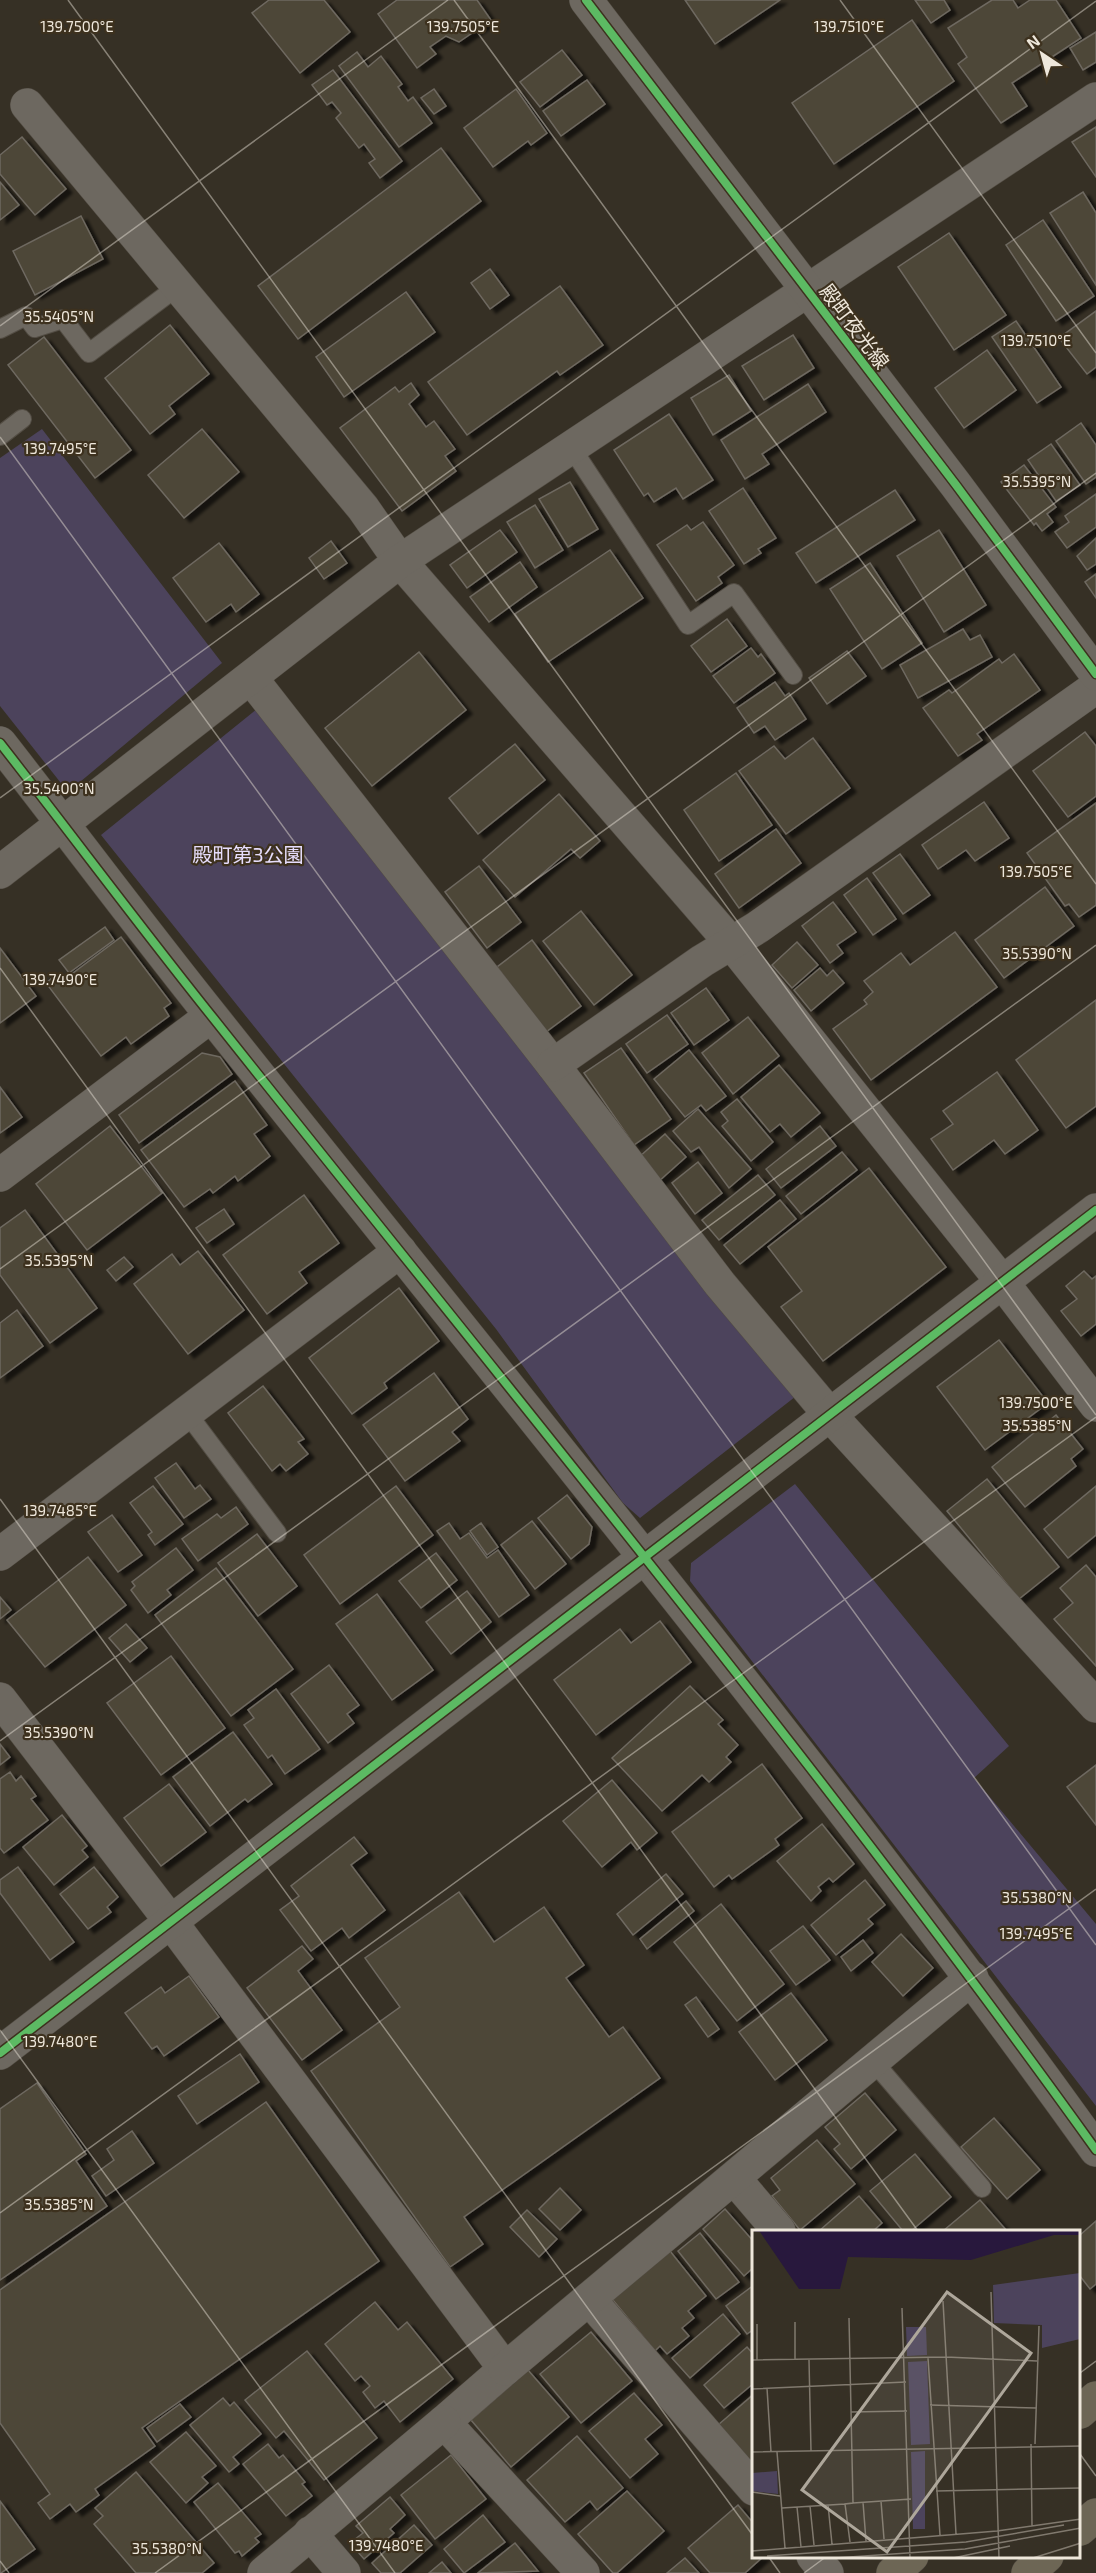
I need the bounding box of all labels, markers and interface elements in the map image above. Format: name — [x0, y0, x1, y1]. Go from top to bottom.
text: 139.7500°E — [40, 17, 114, 35]
text: 139.7505°E — [427, 17, 499, 35]
text: 139.7510°E — [814, 17, 884, 35]
north arrow — [1012, 24, 1072, 84]
text: N — [1023, 30, 1043, 53]
street label: 殿町夜光線 — [815, 279, 895, 373]
text: 35.5405°N — [24, 307, 94, 325]
text: 139.7510°E — [1001, 331, 1071, 349]
text: 139.7495°E — [23, 439, 97, 457]
text: 35.5395°N — [1003, 472, 1071, 490]
text: 35.5400°N — [23, 779, 95, 797]
park label: 殿町第3公園 — [192, 842, 304, 866]
text: 139.7505°E — [1000, 862, 1072, 880]
text: 35.5390°N — [1002, 944, 1072, 962]
text: 139.7490°E — [23, 970, 97, 988]
text: 35.5395°N — [25, 1251, 93, 1269]
text: 139.7500°E — [999, 1393, 1073, 1411]
text: 35.5385°N — [1002, 1416, 1072, 1434]
text: 139.7485°E — [23, 1501, 97, 1519]
text: 35.5390°N — [24, 1723, 94, 1741]
text: 35.5380°N — [1002, 1888, 1072, 1906]
text: 139.7495°E — [999, 1924, 1073, 1942]
text: 139.7480°E — [23, 2032, 97, 2050]
text: 35.5385°N — [24, 2195, 94, 2213]
inset map — [752, 2230, 1081, 2558]
text: 139.7480°E — [349, 2536, 423, 2554]
text: 35.5380°N — [132, 2539, 202, 2557]

